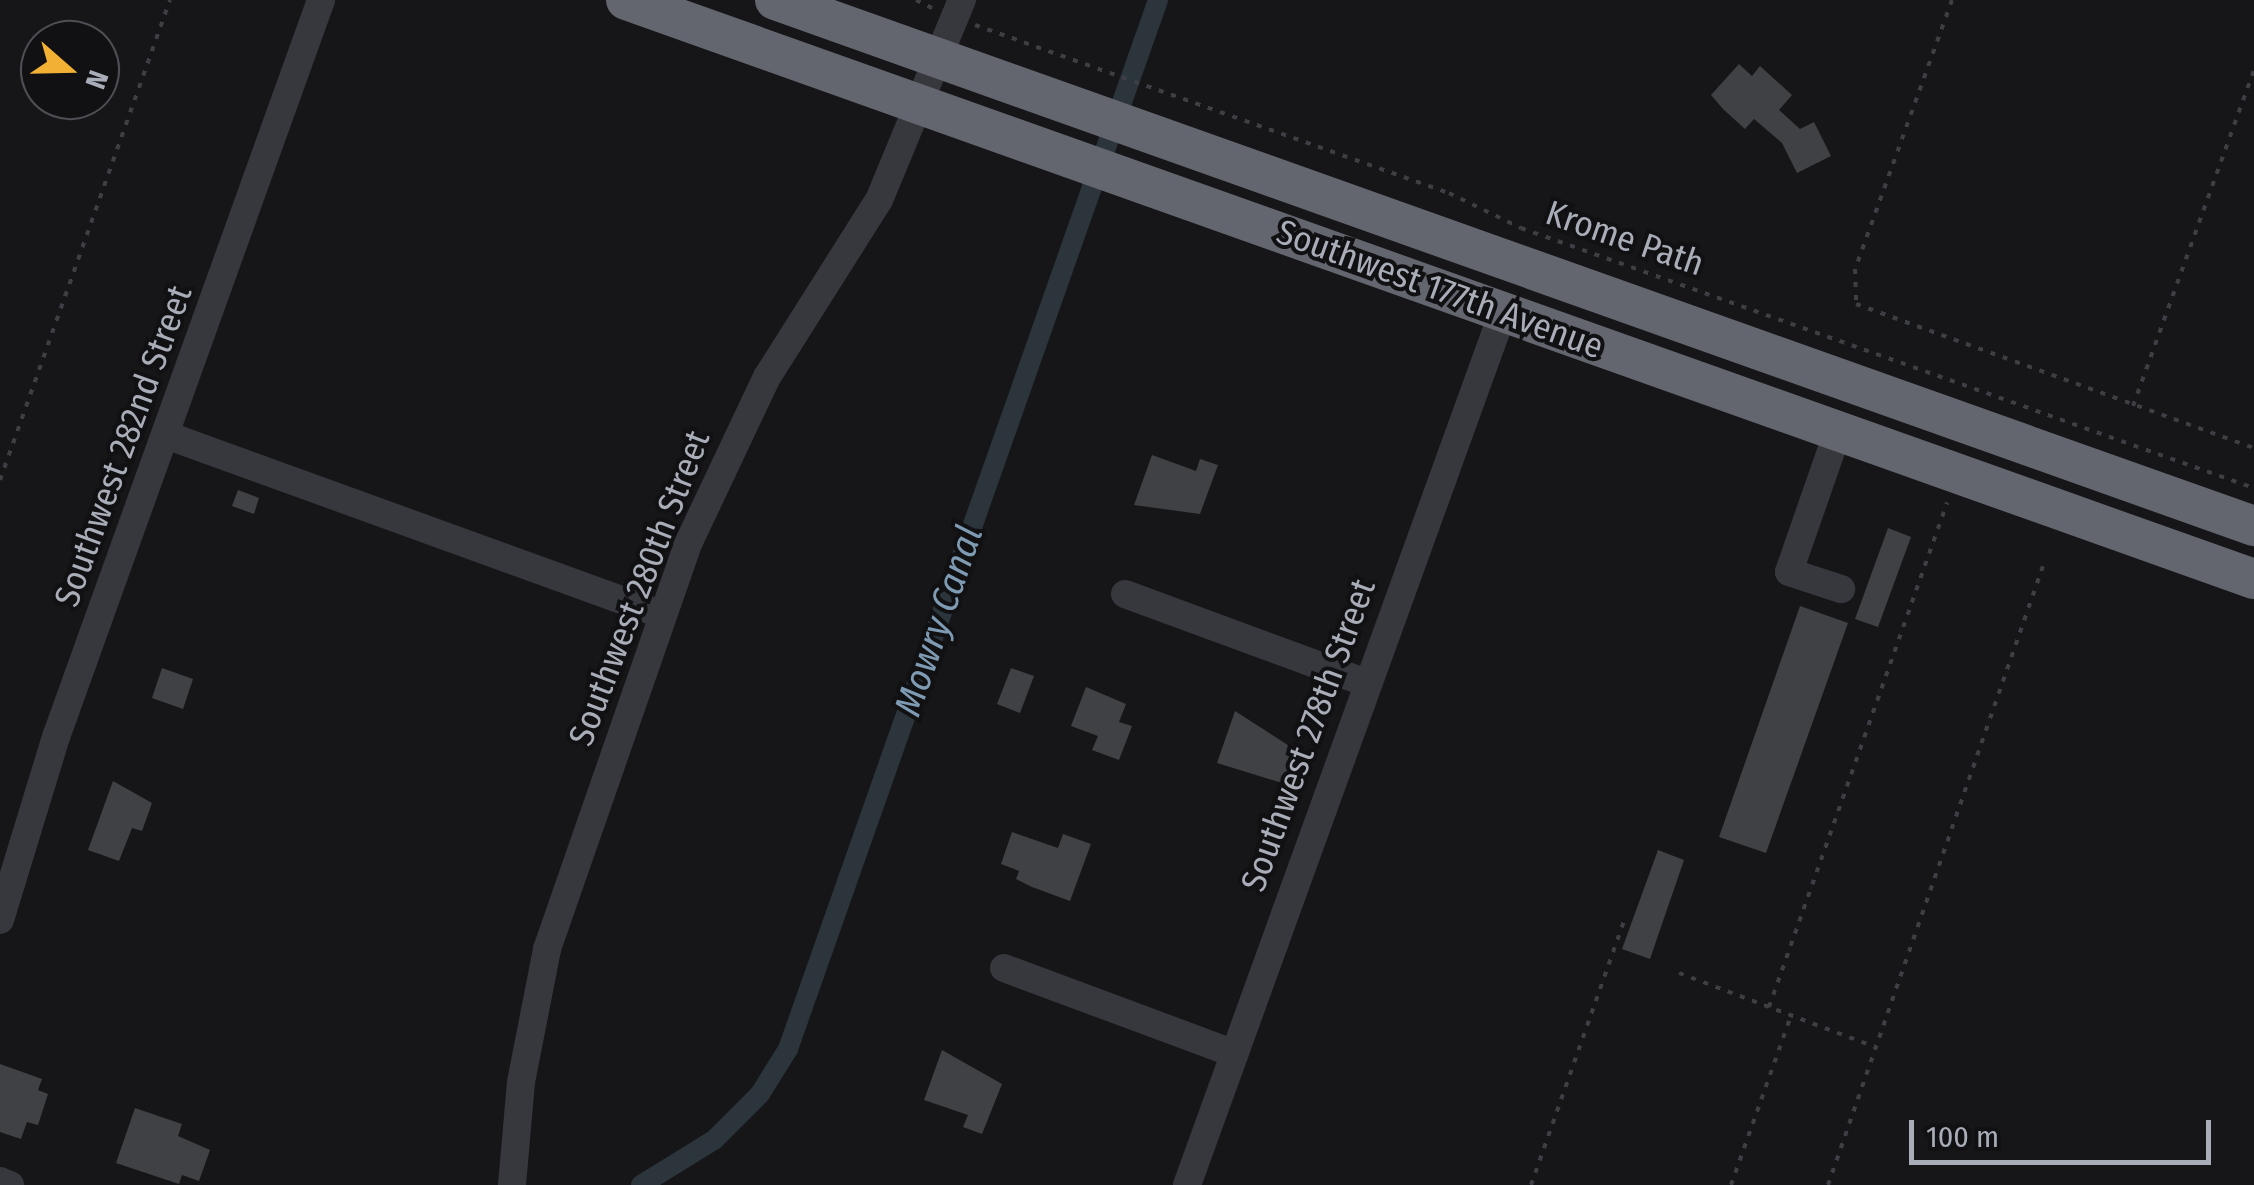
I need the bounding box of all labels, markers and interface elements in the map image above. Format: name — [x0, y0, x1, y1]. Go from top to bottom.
north arrow — [20, 20, 120, 120]
text: N — [78, 66, 115, 93]
street label: Krome Path — [1541, 191, 1709, 285]
street label: Southwest 177th Avenue — [1271, 210, 1609, 368]
street label: Southwest 282nd Street — [45, 280, 201, 612]
street label: Southwest 280th Street — [560, 424, 718, 752]
water label: Mowry Canal — [885, 520, 993, 722]
street label: Southwest 278th Street — [1232, 573, 1384, 897]
scale bar — [1914, 1100, 2216, 1162]
text: 100 m — [1926, 1119, 1999, 1155]

